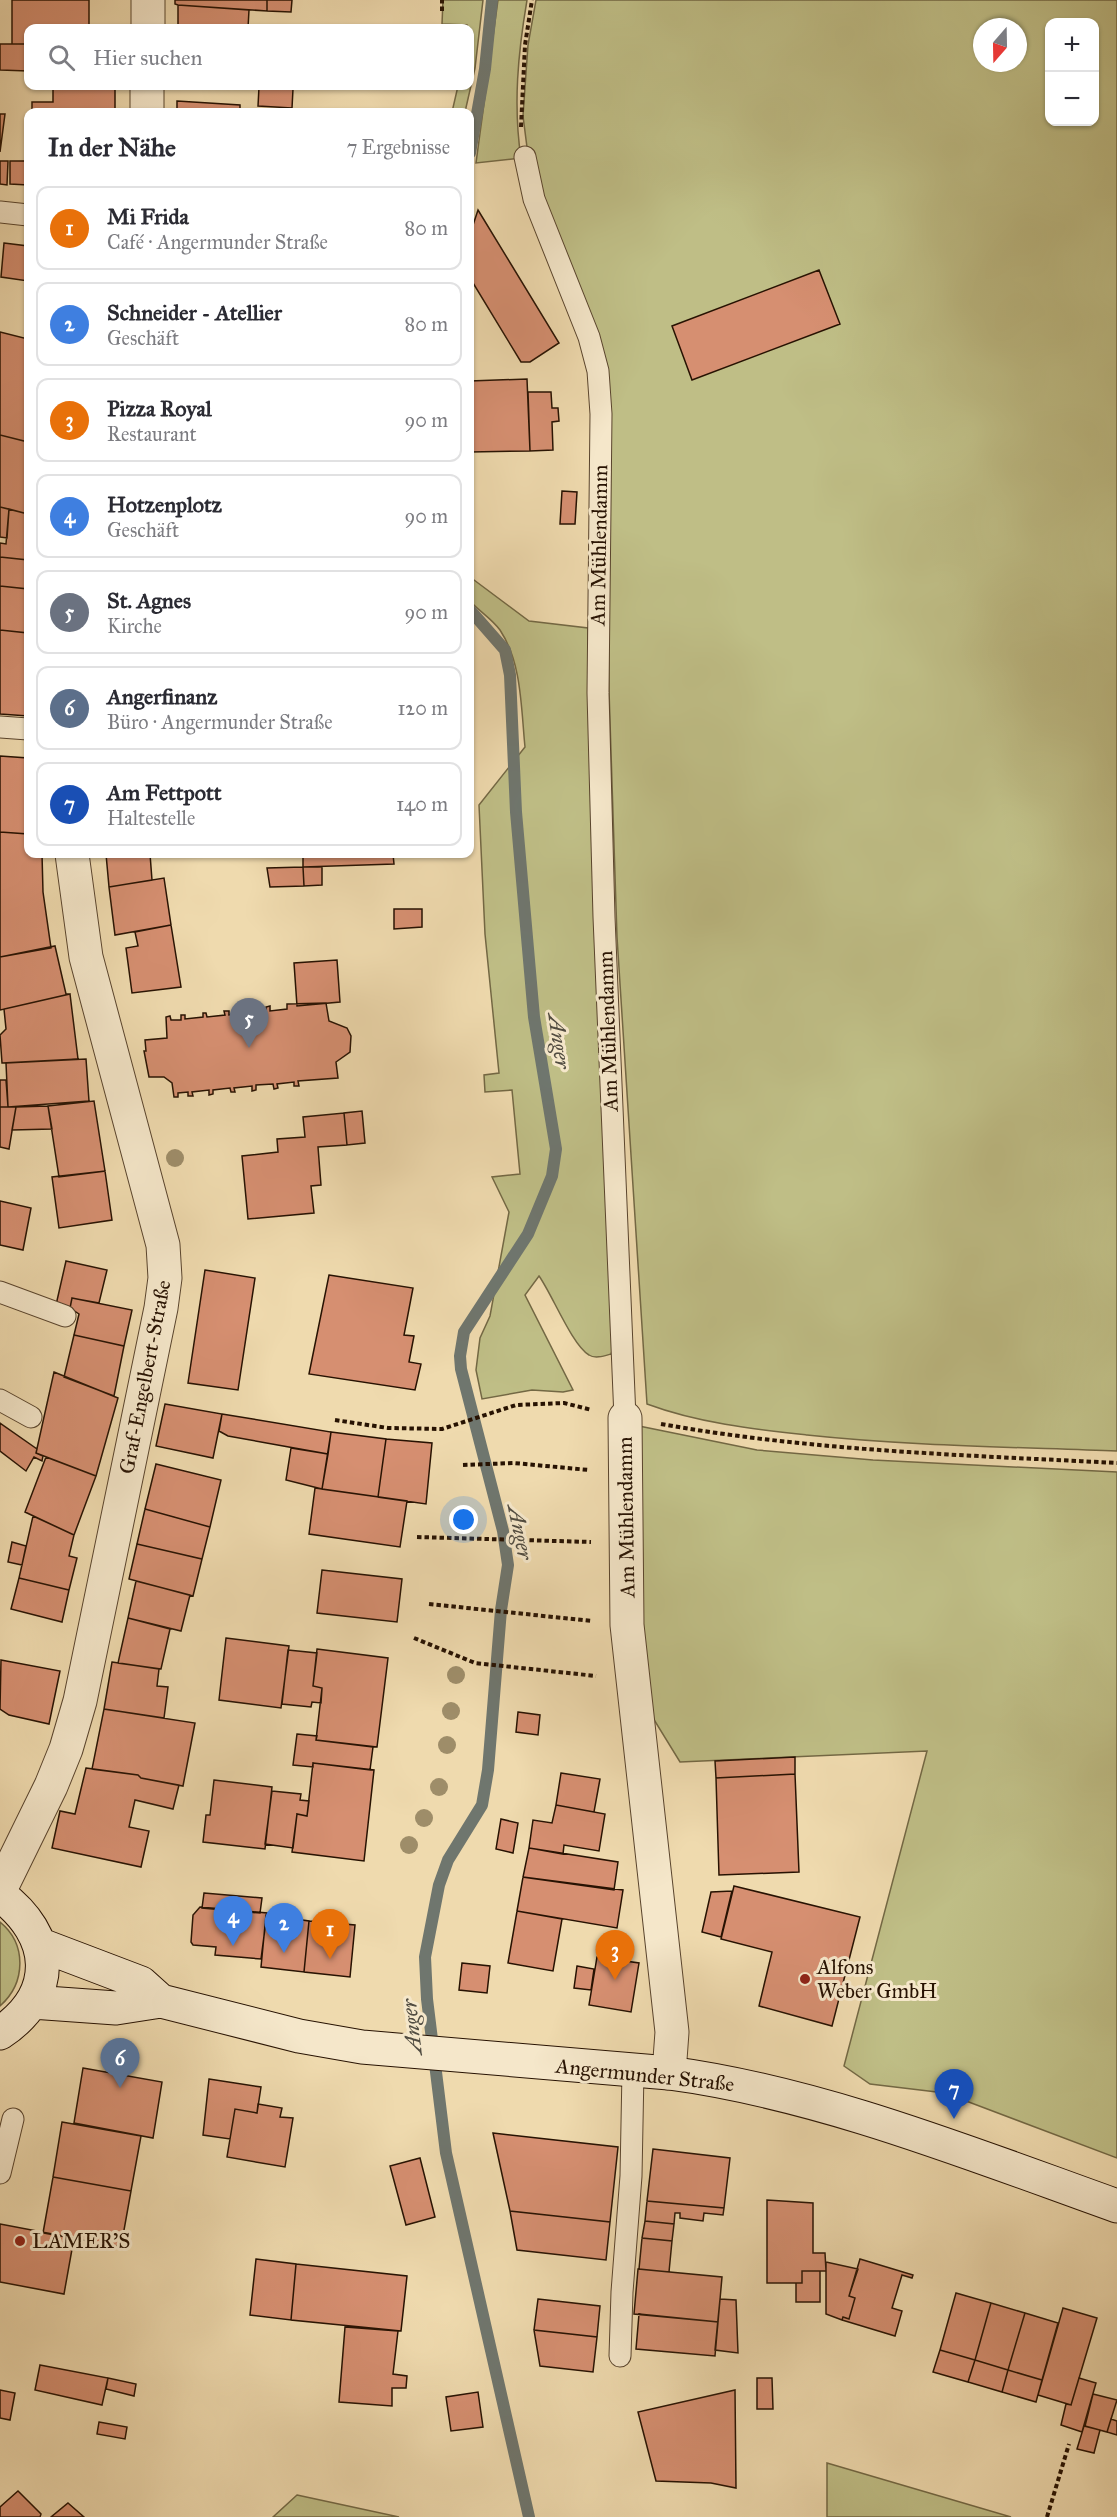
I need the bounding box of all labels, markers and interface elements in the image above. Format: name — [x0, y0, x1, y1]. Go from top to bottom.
north arrow — [973, 18, 1027, 72]
map controls — [1045, 18, 1099, 126]
button: + — [1045, 18, 1099, 72]
search box — [24, 24, 474, 90]
icon: search — [45, 41, 78, 74]
text: Hier suchen — [93, 44, 202, 71]
button: − — [1045, 72, 1099, 126]
text: In der Nähe — [48, 131, 176, 163]
text: 7 Ergebnisse — [347, 135, 450, 159]
text: Mi Frida — [107, 203, 189, 230]
text: 1 — [66, 216, 73, 240]
text: 80 m — [405, 216, 448, 240]
text: Café · Angermunder Straße — [107, 230, 328, 254]
text: Schneider - Atellier — [107, 299, 282, 326]
text: 2 — [65, 312, 74, 336]
text: 80 m — [405, 312, 448, 336]
text: Geschäft — [107, 326, 179, 350]
text: Pizza Royal — [107, 395, 212, 422]
text: 3 — [66, 408, 74, 432]
text: 90 m — [405, 408, 448, 432]
text: Restaurant — [107, 422, 197, 446]
street label: Am Mühlendamm — [585, 464, 613, 627]
text: Hotzenplotz — [107, 491, 222, 518]
text: 4 — [64, 504, 75, 528]
text: 90 m — [405, 504, 448, 528]
text: Geschäft — [107, 518, 179, 542]
text: St. Agnes — [107, 587, 191, 614]
text: 5 — [65, 600, 74, 624]
text: 90 m — [405, 600, 448, 624]
text: Kirche — [107, 614, 162, 638]
text: Angerfinanz — [107, 683, 217, 710]
text: 6 — [64, 696, 75, 720]
text: 120 m — [397, 696, 448, 720]
text: Büro · Angermunder Straße — [107, 710, 332, 734]
text: Am Fettpott — [107, 779, 222, 806]
text: 7 — [64, 792, 75, 816]
text: 140 m — [396, 792, 448, 816]
text: Haltestelle — [107, 806, 195, 830]
street label: Am Mühlendamm — [592, 950, 624, 1113]
pin: 5 — [230, 998, 268, 1048]
water label: Anger — [542, 1010, 577, 1072]
street label: Graf-Engelbert-Straße — [113, 1277, 177, 1476]
street label: Am Mühlendamm — [612, 1436, 640, 1599]
water label: Anger — [502, 1500, 539, 1564]
your location — [449, 1505, 478, 1534]
pin: 4 — [214, 1896, 252, 1946]
pin: 2 — [264, 1904, 304, 1953]
pin: 1 — [310, 1910, 350, 1959]
pin: 3 — [596, 1930, 634, 1980]
place label: Alfons Weber GmbH — [816, 1954, 937, 2004]
marker: Alfons Weber GmbH — [798, 1972, 812, 1986]
water label: Anger — [395, 1996, 428, 2058]
pin: 6 — [100, 2038, 140, 2088]
street label: Angermunder Straße — [553, 2053, 736, 2097]
pin: 7 — [934, 2070, 974, 2119]
place label: LAMER'S — [32, 2228, 130, 2254]
marker: LAMER'S — [13, 2234, 27, 2248]

